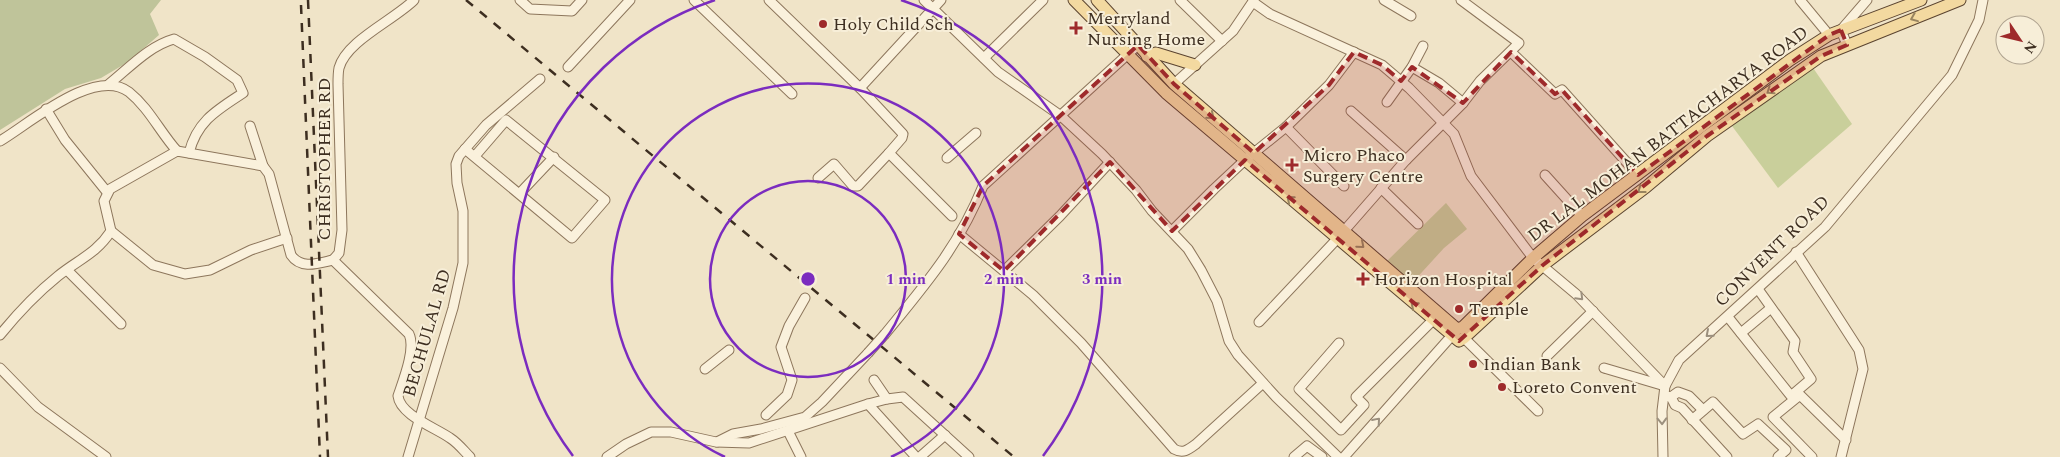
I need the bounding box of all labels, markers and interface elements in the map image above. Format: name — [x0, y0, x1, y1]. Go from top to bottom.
place label: Merryland Nursing Home — [1087, 5, 1205, 53]
place label: Holy Child Sch — [833, 11, 954, 38]
one-way arrow — [1911, 12, 1919, 22]
north arrow — [1995, 15, 2045, 65]
marker: Holy Child Sch — [817, 18, 829, 30]
street label: DR LAL MOHAN BATTACHARYA ROAD — [1522, 19, 1814, 249]
marker: Merryland Nursing Home — [1069, 21, 1083, 35]
text: N — [2018, 36, 2042, 58]
street label: CHRISTOPHER RD — [311, 78, 338, 240]
one-way arrow — [1767, 85, 1776, 94]
one-way arrow — [1206, 110, 1215, 119]
place label: Micro Phaco Surgery Centre — [1303, 142, 1423, 190]
marker: Micro Phaco Surgery Centre — [1285, 158, 1299, 172]
one-way arrow — [1638, 184, 1647, 192]
street label: CONVENT ROAD — [1708, 189, 1836, 313]
one-way arrow — [1287, 196, 1296, 205]
one-way arrow — [1355, 239, 1364, 248]
street label: BECHULAL RD — [396, 266, 458, 400]
place label: Horizon Hospital — [1374, 266, 1513, 293]
text: 1 min — [886, 268, 926, 291]
text: 2 min — [984, 268, 1024, 291]
text: 3 min — [1082, 268, 1122, 291]
centre of rings — [799, 270, 817, 288]
marker: Horizon Hospital — [1356, 272, 1370, 286]
one-way arrow — [1574, 292, 1583, 301]
place label: Temple — [1469, 296, 1529, 323]
one-way arrow — [1411, 302, 1420, 310]
marker: Temple — [1453, 303, 1465, 315]
one-way arrow — [1706, 328, 1715, 337]
place label: Indian Bank — [1483, 351, 1581, 378]
marker: Indian Bank — [1467, 358, 1479, 370]
place label: Loreto Convent — [1512, 374, 1637, 401]
marker: Loreto Convent — [1496, 381, 1508, 393]
one-way arrow — [1371, 417, 1380, 426]
one-way arrow — [1657, 418, 1668, 426]

